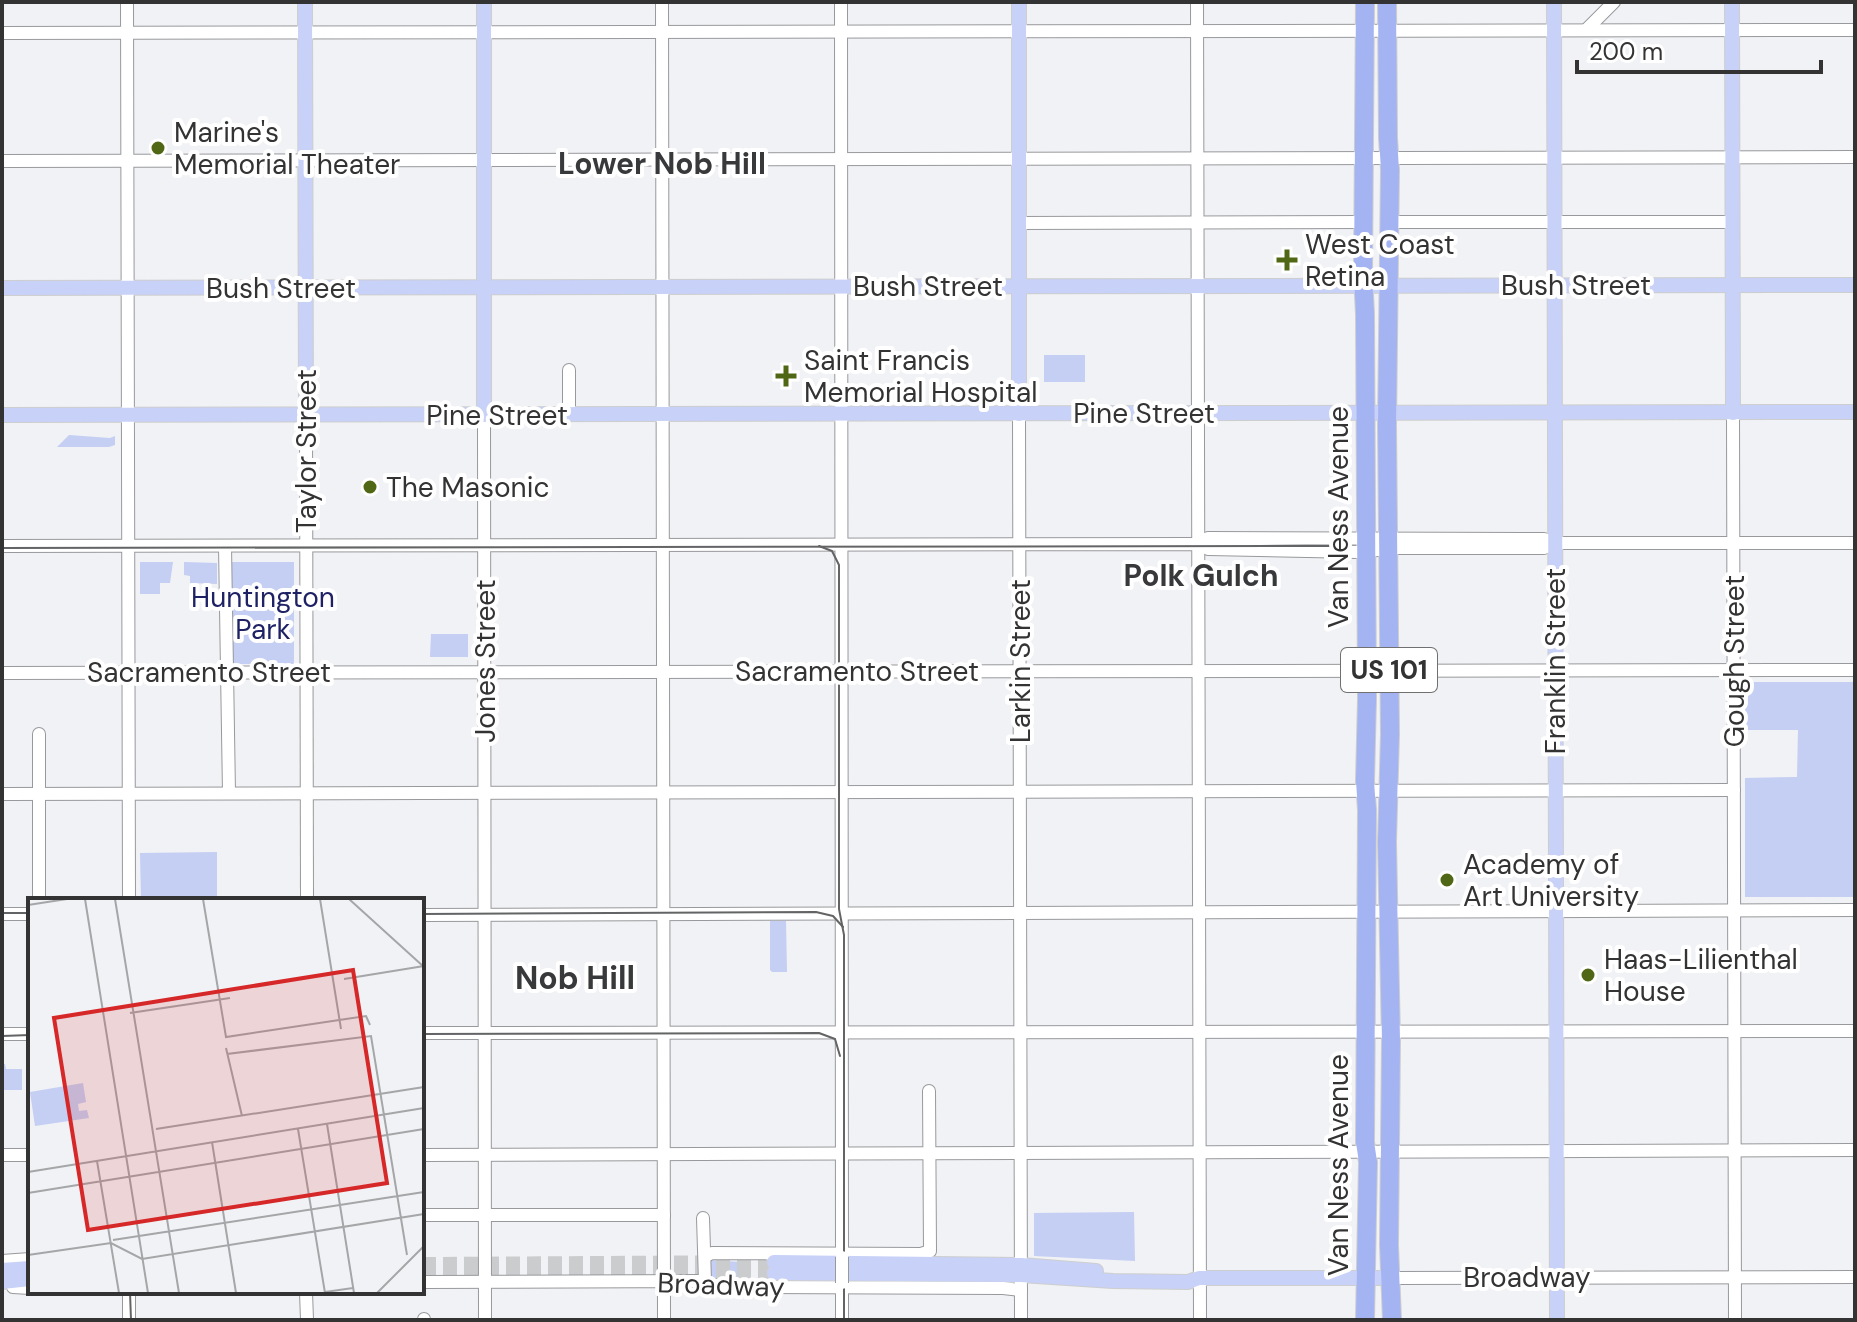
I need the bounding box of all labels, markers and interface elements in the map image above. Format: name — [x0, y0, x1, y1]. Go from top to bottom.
scale bar — [1577, 24, 1821, 74]
text: 200 m — [1589, 36, 1663, 67]
place label: Marine's Memorial Theater — [174, 114, 400, 183]
marker: Marine's Memorial Theater — [149, 139, 167, 157]
district label: Lower Nob Hill — [558, 144, 766, 183]
place label: West Coast Retina — [1305, 226, 1455, 295]
marker: West Coast Retina — [1276, 249, 1298, 271]
street label: Bush Street — [1501, 267, 1651, 304]
street label: Bush Street — [853, 268, 1003, 305]
street label: Bush Street — [206, 270, 356, 307]
place label: Saint Francis Memorial Hospital — [804, 342, 1037, 411]
marker: Saint Francis Memorial Hospital — [775, 365, 797, 387]
street label: Taylor Street — [288, 369, 325, 533]
street label: Pine Street — [1073, 395, 1215, 432]
street label: Pine Street — [426, 397, 568, 434]
street label: Van Ness Avenue — [1320, 406, 1357, 628]
place label: The Masonic — [386, 469, 549, 506]
marker: The Masonic — [361, 478, 379, 496]
district label: Polk Gulch — [1124, 556, 1278, 595]
street label: Franklin Street — [1537, 568, 1574, 754]
street label: Gough Street — [1716, 575, 1753, 747]
park label: Huntington Park — [191, 579, 335, 648]
street label: Jones Street — [467, 579, 504, 743]
street label: Larkin Street — [1002, 579, 1039, 743]
road number: US 101 — [1341, 648, 1437, 692]
street label: Sacramento Street — [735, 653, 979, 690]
street label: Sacramento Street — [87, 654, 331, 691]
place label: Academy of Art University — [1463, 846, 1639, 915]
marker: Academy of Art University — [1438, 871, 1456, 889]
inset map — [28, 898, 424, 1294]
place label: Haas-Lilienthal House — [1604, 941, 1798, 1010]
district label: Nob Hill — [515, 957, 635, 999]
marker: Haas-Lilienthal House — [1579, 966, 1597, 984]
street label: Van Ness Avenue — [1320, 1054, 1357, 1276]
street label: Broadway — [1463, 1259, 1591, 1296]
street label: Broadway — [657, 1264, 785, 1306]

